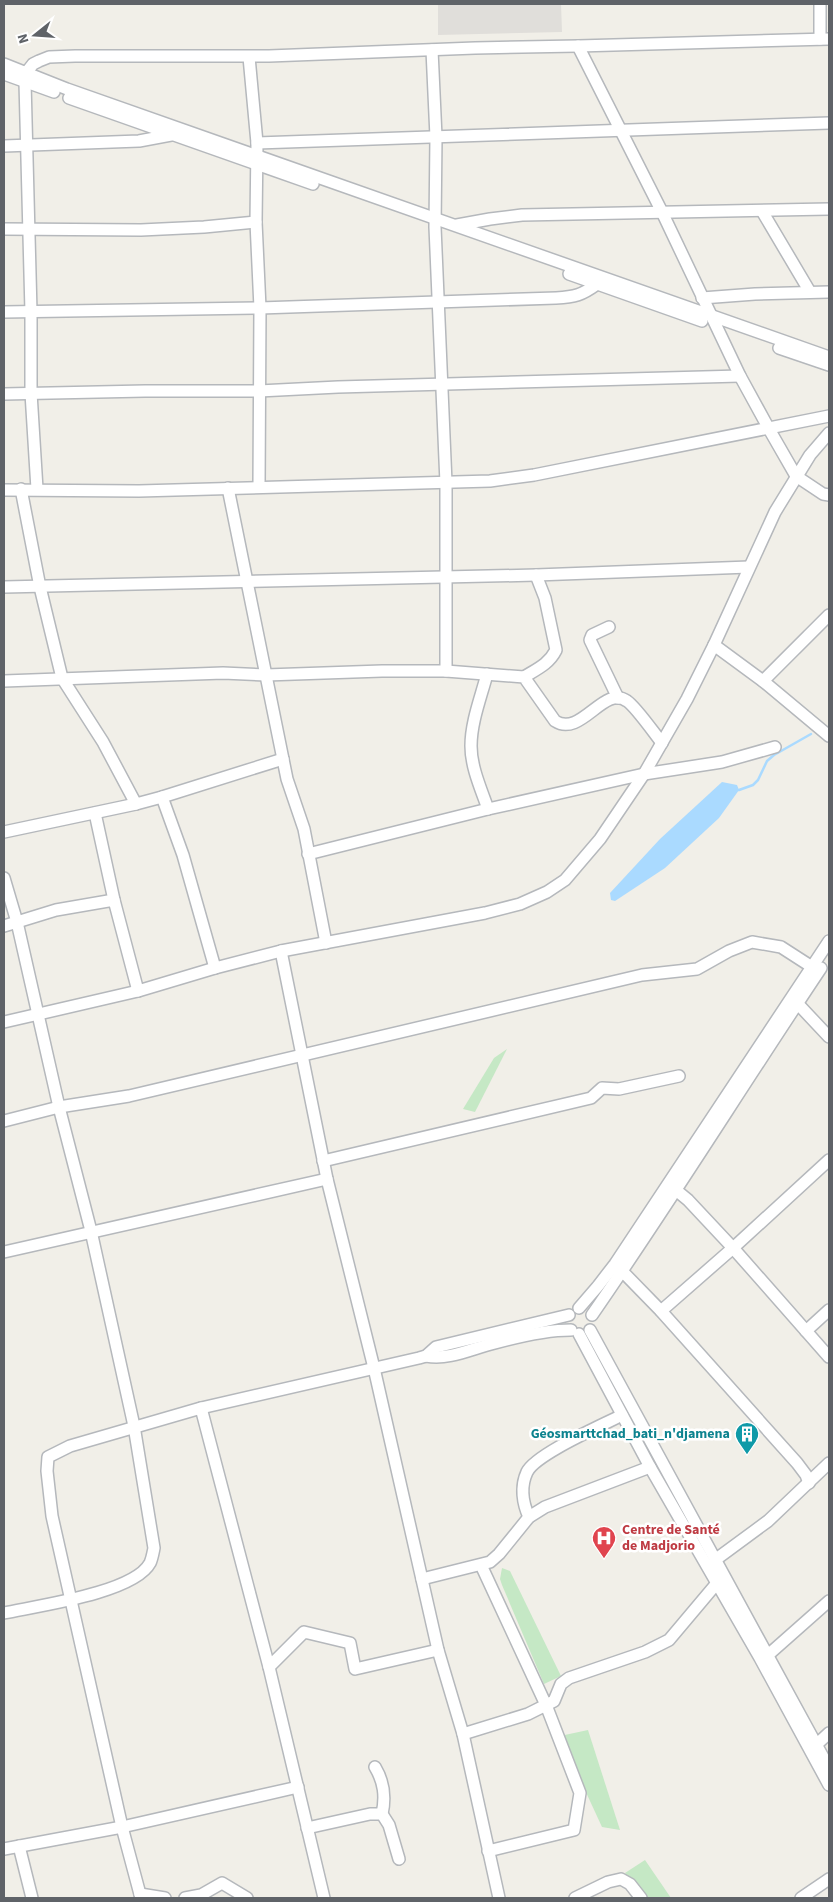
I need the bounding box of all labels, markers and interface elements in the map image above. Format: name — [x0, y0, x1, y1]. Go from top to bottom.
north arrow — [10, 10, 60, 60]
text: N — [13, 31, 34, 46]
building icon: Géosmarttchad_bati_n'djamena — [734, 1421, 760, 1455]
place label: Géosmarttchad_bati_n'djamena — [531, 1424, 730, 1444]
place label: Centre de Santé de Madjorio — [622, 1520, 720, 1556]
hospital icon: Centre de Santé de Madjorio — [591, 1525, 617, 1559]

